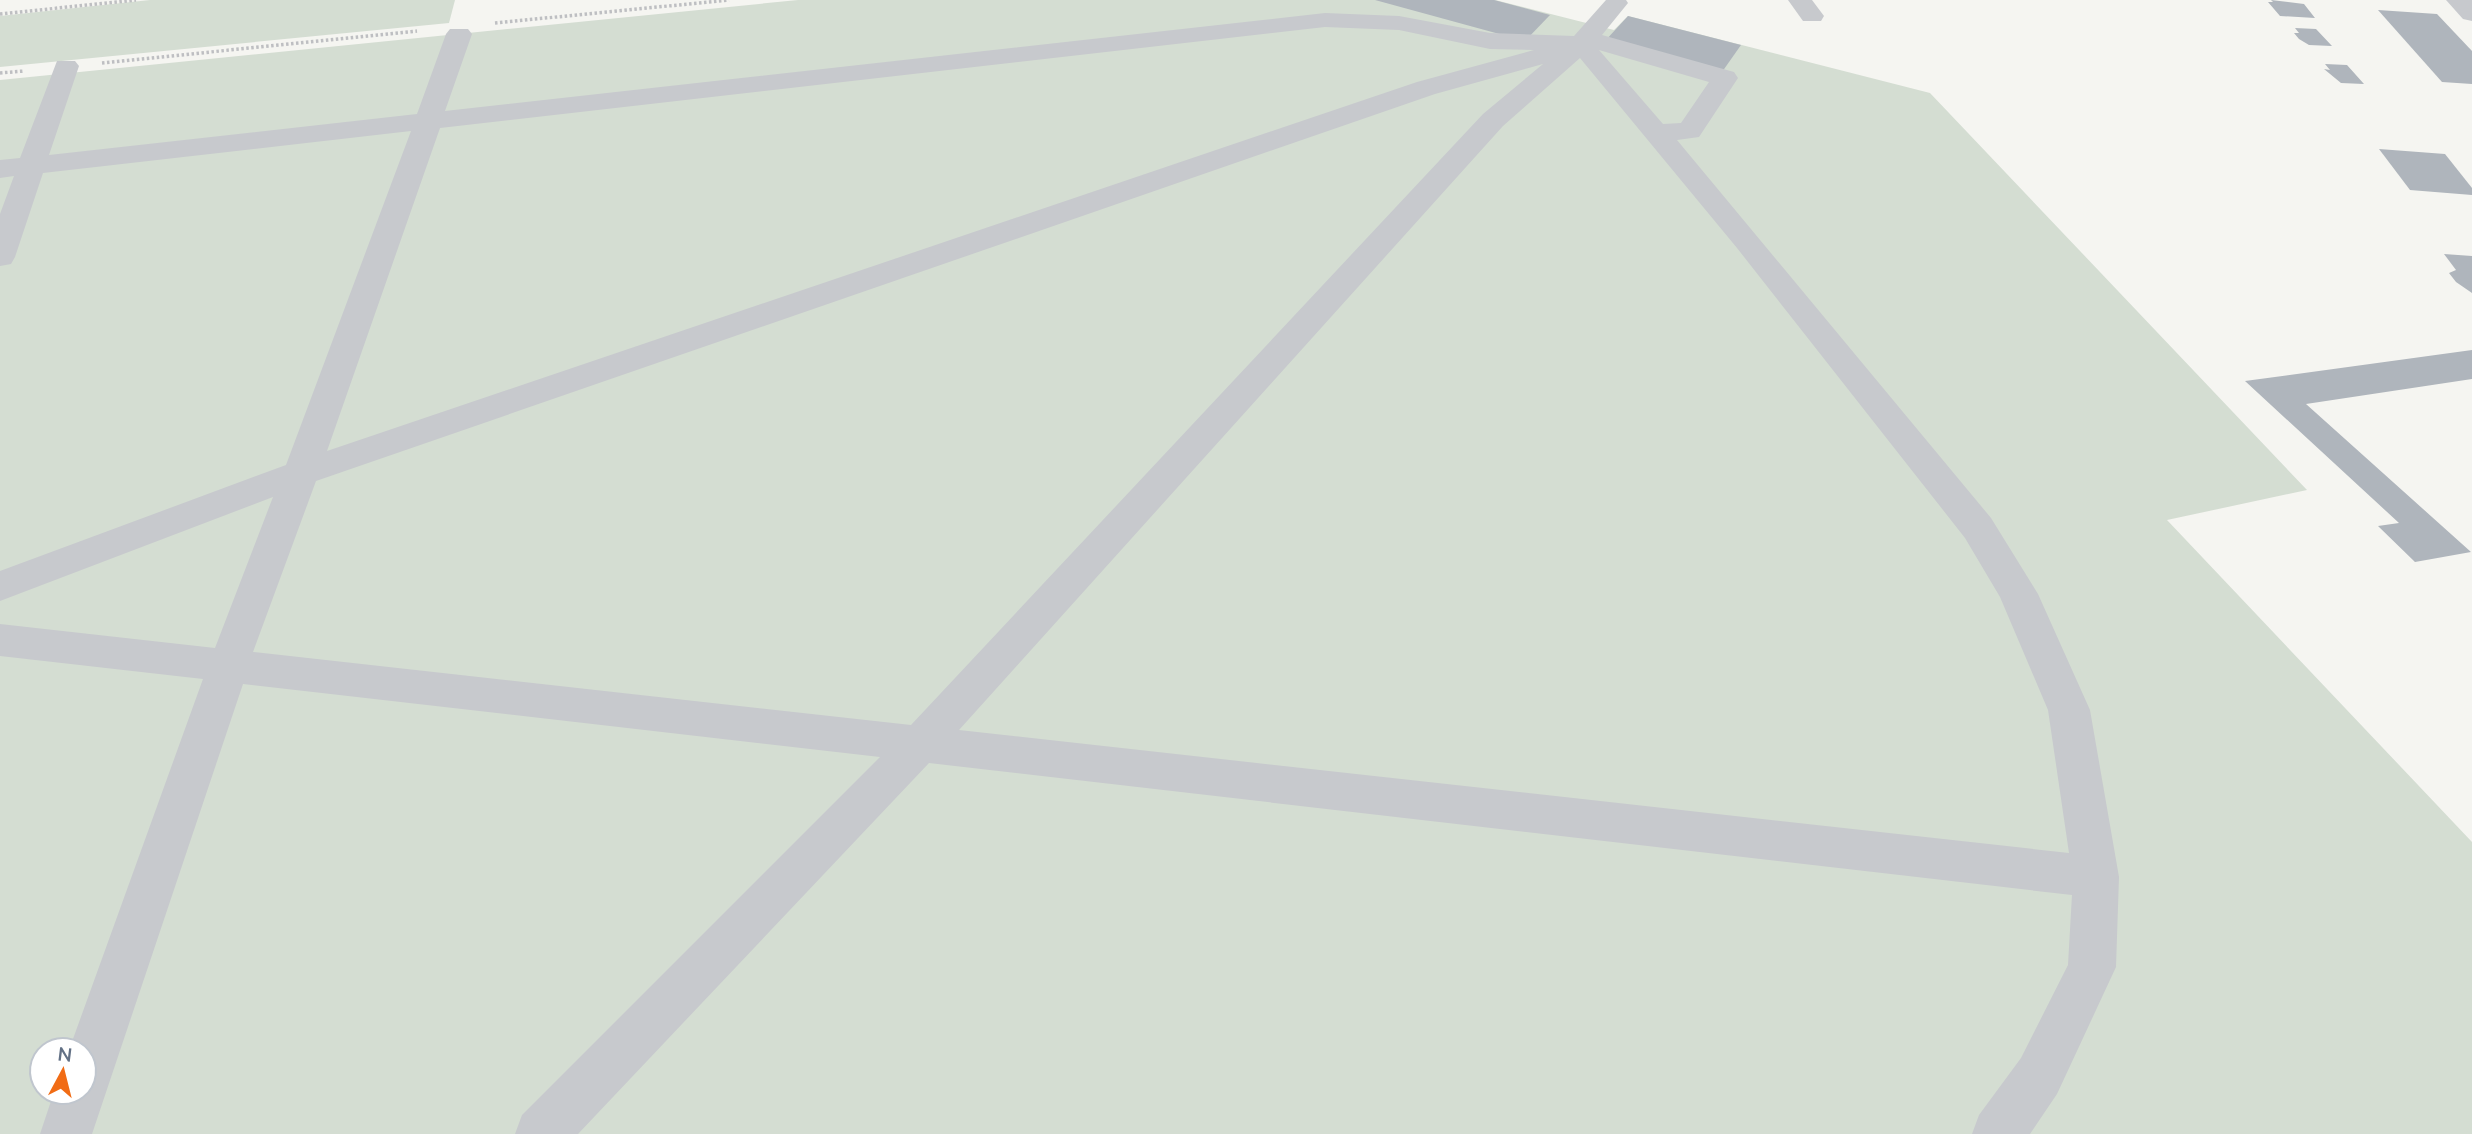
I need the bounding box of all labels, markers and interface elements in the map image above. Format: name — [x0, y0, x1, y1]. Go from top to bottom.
north arrow — [28, 1036, 98, 1106]
text: N — [56, 1041, 74, 1067]

